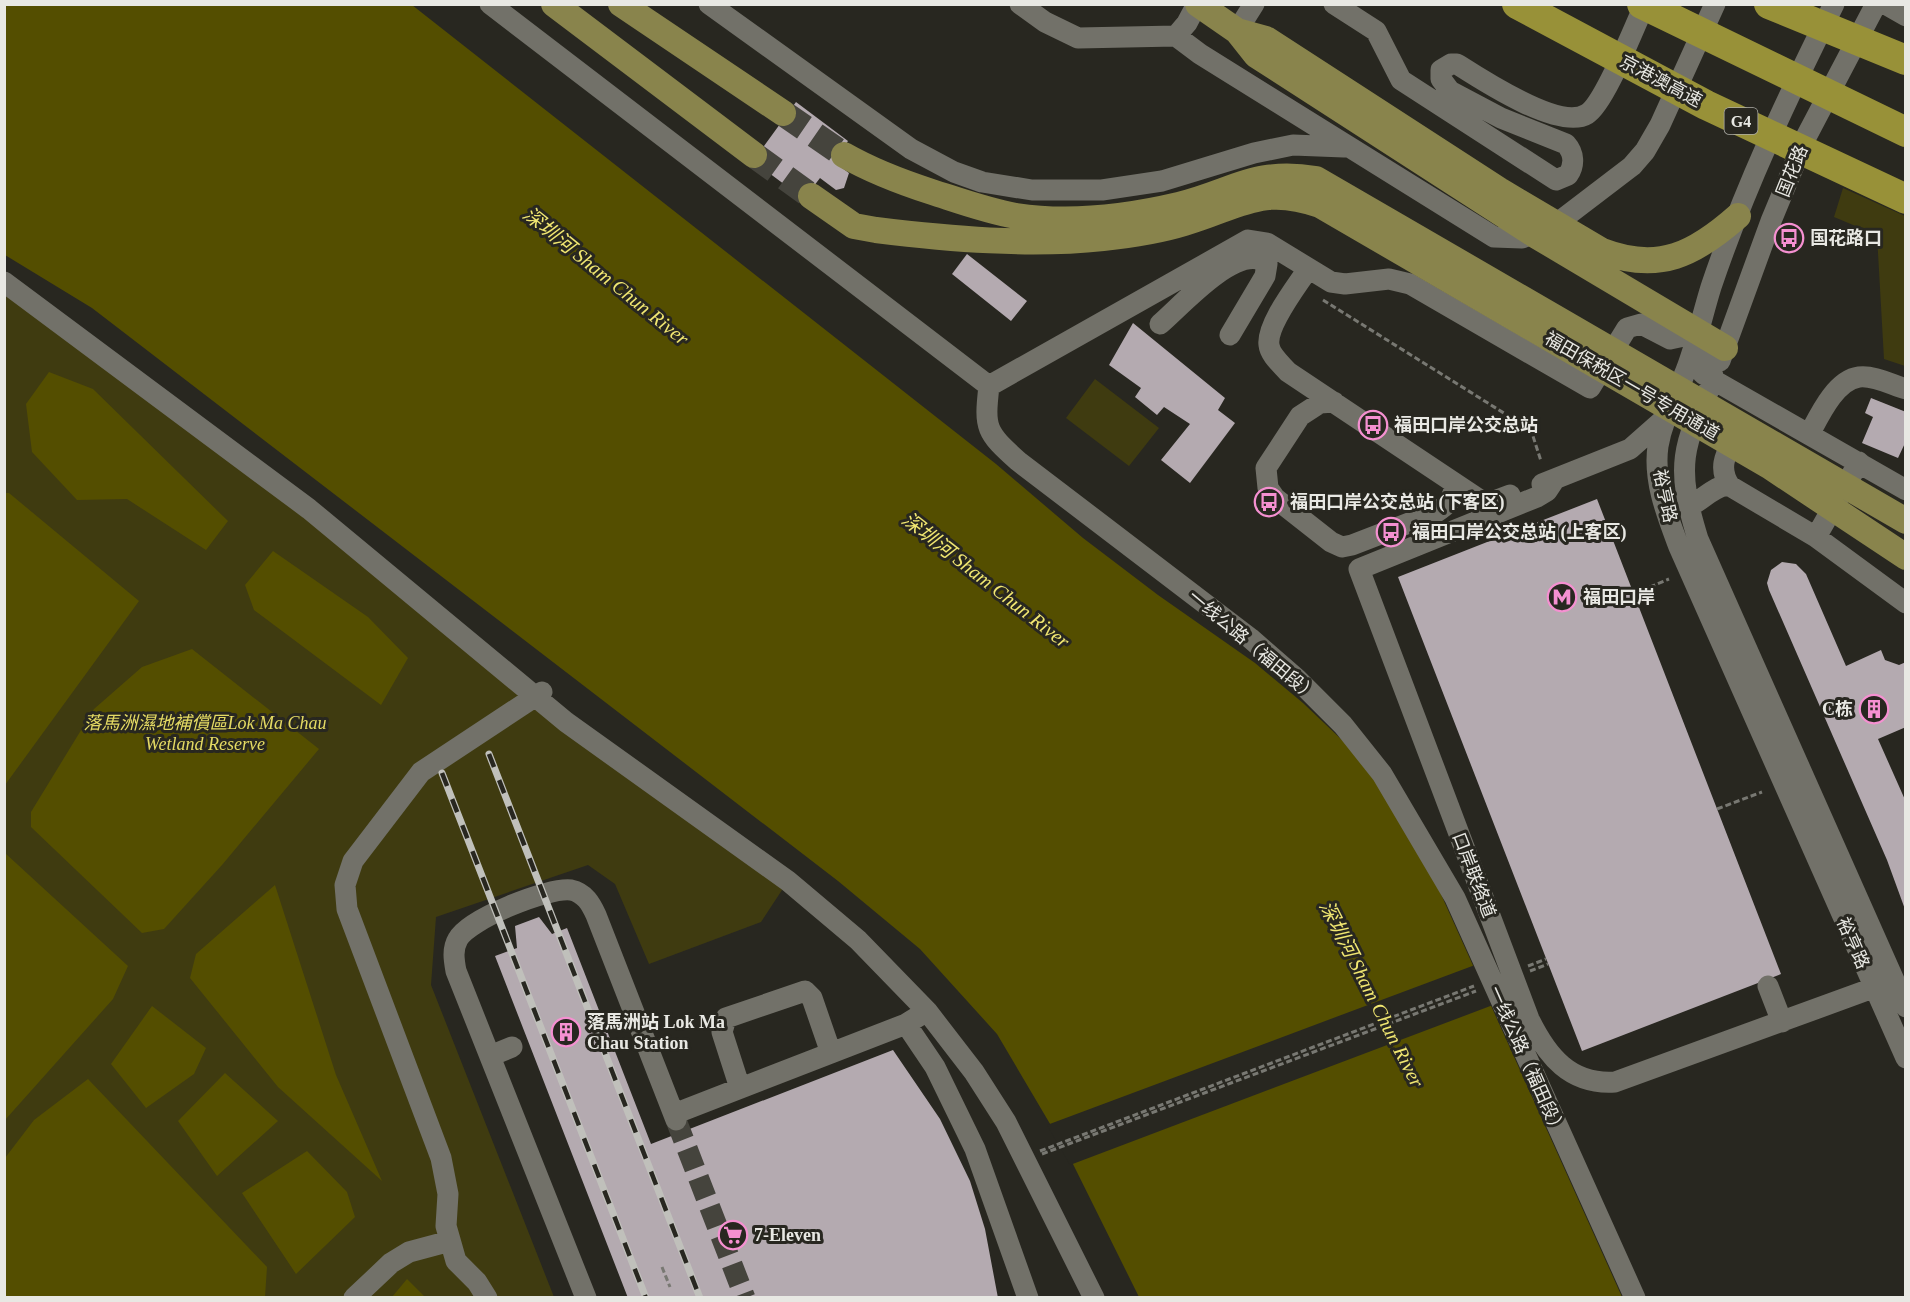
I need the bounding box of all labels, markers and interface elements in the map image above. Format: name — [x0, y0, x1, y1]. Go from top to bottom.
street label: 京港澳高速 — [1617, 51, 1705, 111]
road number: G4 — [1724, 108, 1758, 134]
street label: 国花路 — [1773, 142, 1811, 200]
water label: 深圳河 Sham Chun River — [519, 203, 693, 350]
bus stop icon: 国花路口 — [1773, 222, 1805, 254]
place label: 国花路口 — [1810, 228, 1882, 248]
street label: 福田保税区一号专用通道 — [1541, 328, 1723, 444]
bus stop icon: 福田口岸公交总站 — [1357, 409, 1389, 441]
place label: 福田口岸公交总站 — [1394, 415, 1538, 435]
street label: 裕亨路 — [1650, 468, 1680, 524]
bus stop icon: 福田口岸公交总站 (下客区) — [1253, 486, 1285, 518]
place label: 福田口岸公交总站 (下客区) — [1290, 492, 1505, 513]
water label: 深圳河 Sham Chun River — [898, 508, 1074, 652]
bus stop icon: 福田口岸公交总站 (上客区) — [1375, 516, 1407, 548]
place label: 福田口岸公交总站 (上客区) — [1412, 522, 1627, 543]
metro station icon: 福田口岸 — [1546, 581, 1578, 613]
street label: 一线公路（福田段） — [1185, 586, 1321, 706]
place label: 福田口岸 — [1583, 587, 1655, 607]
building icon: C栋 — [1858, 693, 1890, 725]
place label: C栋 — [1822, 699, 1853, 719]
park label: 落馬洲濕地補償區Lok Ma Chau Wetland Reserve — [84, 713, 327, 754]
street label: 口岸联络道 — [1449, 829, 1499, 921]
water label: 深圳河 Sham Chun River — [1315, 897, 1429, 1091]
street label: 裕亨路 — [1833, 914, 1873, 972]
street label: 一线公路（福田段） — [1485, 983, 1569, 1139]
place label: 落馬洲站 Lok Ma Chau Station — [587, 1012, 725, 1053]
building icon: 落馬洲站 Lok Ma Chau Station — [550, 1016, 582, 1048]
supermarket icon: 7-Eleven — [717, 1219, 749, 1251]
place label: 7-Eleven — [754, 1225, 821, 1245]

